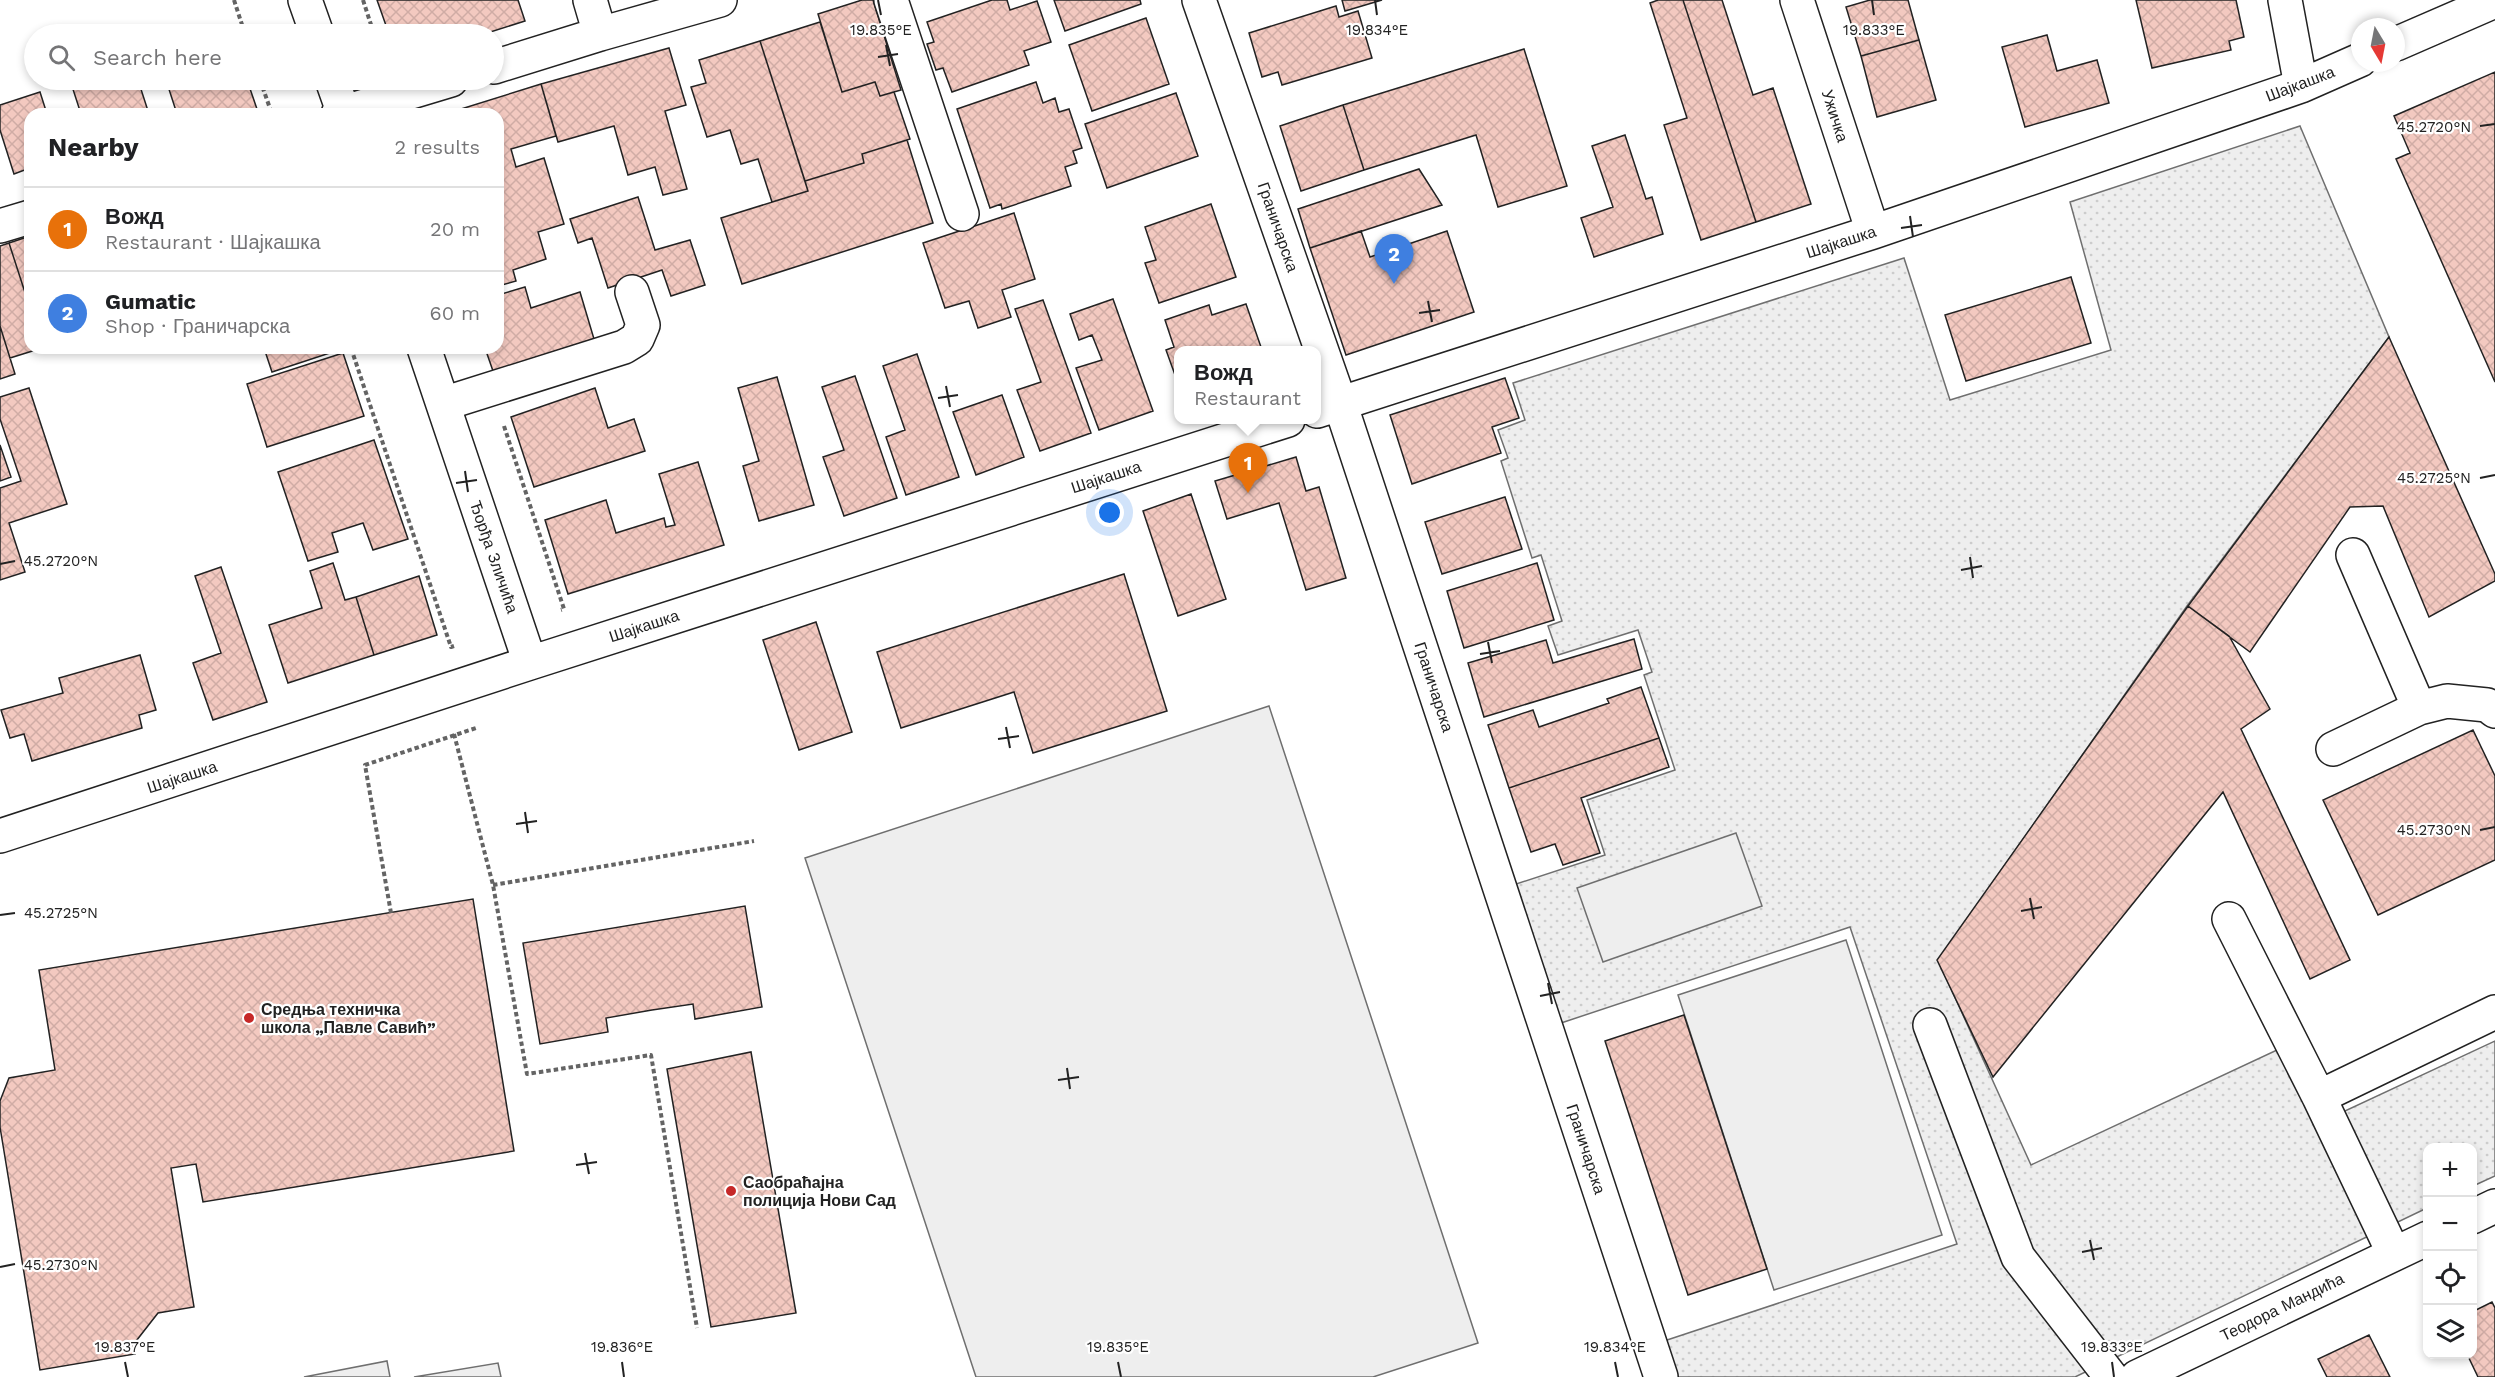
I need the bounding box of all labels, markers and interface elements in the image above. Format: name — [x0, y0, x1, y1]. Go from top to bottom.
north arrow — [2351, 18, 2405, 72]
text: 19.835°E — [850, 21, 912, 39]
text: 19.834°E — [1346, 21, 1408, 39]
text: 19.833°E — [1843, 21, 1905, 39]
search box — [24, 24, 504, 90]
icon: search — [45, 41, 78, 74]
text: Search here — [93, 45, 222, 70]
street label: Шајкашка — [2263, 62, 2337, 106]
street label: Ужичка — [1818, 87, 1852, 145]
text: 45.2720°N — [2397, 118, 2471, 136]
text: Nearby — [48, 132, 139, 162]
text: 2 results — [395, 135, 480, 159]
street label: Граничарска — [1254, 180, 1302, 274]
text: Вожд — [105, 204, 164, 229]
text: 1 — [63, 217, 72, 241]
text: 20 m — [430, 217, 480, 241]
street label: Шајкашка — [1804, 222, 1878, 262]
text: Restaurant · Шајкашка — [105, 230, 321, 254]
pin: 2 — [1374, 234, 1414, 284]
text: Gumatic — [105, 289, 196, 314]
text: 2 — [62, 301, 73, 325]
text: 60 m — [430, 301, 480, 325]
text: Shop · Граничарска — [105, 314, 290, 338]
popup — [1174, 346, 1321, 424]
text: Вожд — [1194, 360, 1253, 385]
text: Restaurant — [1194, 386, 1301, 410]
pin: 1 — [1228, 444, 1268, 493]
street label: Шајкашка — [1069, 457, 1143, 497]
text: 45.2725°N — [2397, 469, 2471, 487]
street label: Ђорђа Зличића — [466, 498, 522, 616]
your location — [1095, 498, 1124, 527]
text: 45.2720°N — [24, 552, 98, 570]
street label: Шајкашка — [607, 606, 681, 646]
street label: Граничарска — [1410, 639, 1458, 735]
street label: Шајкашка — [145, 757, 219, 797]
text: 45.2730°N — [2397, 821, 2471, 839]
text: 45.2725°N — [24, 904, 98, 922]
place label: Средња техничка школа „Павле Савић” — [261, 1000, 436, 1037]
marker: Средња техничка школа „Павле Савић” — [242, 1011, 256, 1025]
street label: Граничарска — [1562, 1101, 1610, 1197]
map controls — [2423, 1143, 2477, 1359]
button: + — [2423, 1143, 2477, 1197]
place label: Саобраћајна полиција Нови Сад — [743, 1173, 896, 1210]
marker: Саобраћајна полиција Нови Сад — [724, 1184, 738, 1198]
button: − — [2423, 1197, 2477, 1251]
button: locate — [2423, 1251, 2477, 1305]
text: 45.2730°N — [24, 1256, 98, 1274]
street label: Теодора Мандића — [2217, 1269, 2347, 1345]
button: layers — [2423, 1305, 2477, 1359]
text: 19.837°E — [95, 1338, 155, 1356]
text: 19.836°E — [591, 1338, 653, 1356]
text: 19.835°E — [1087, 1338, 1149, 1356]
text: 19.834°E — [1584, 1338, 1646, 1356]
text: 19.833°E — [2081, 1338, 2143, 1356]

